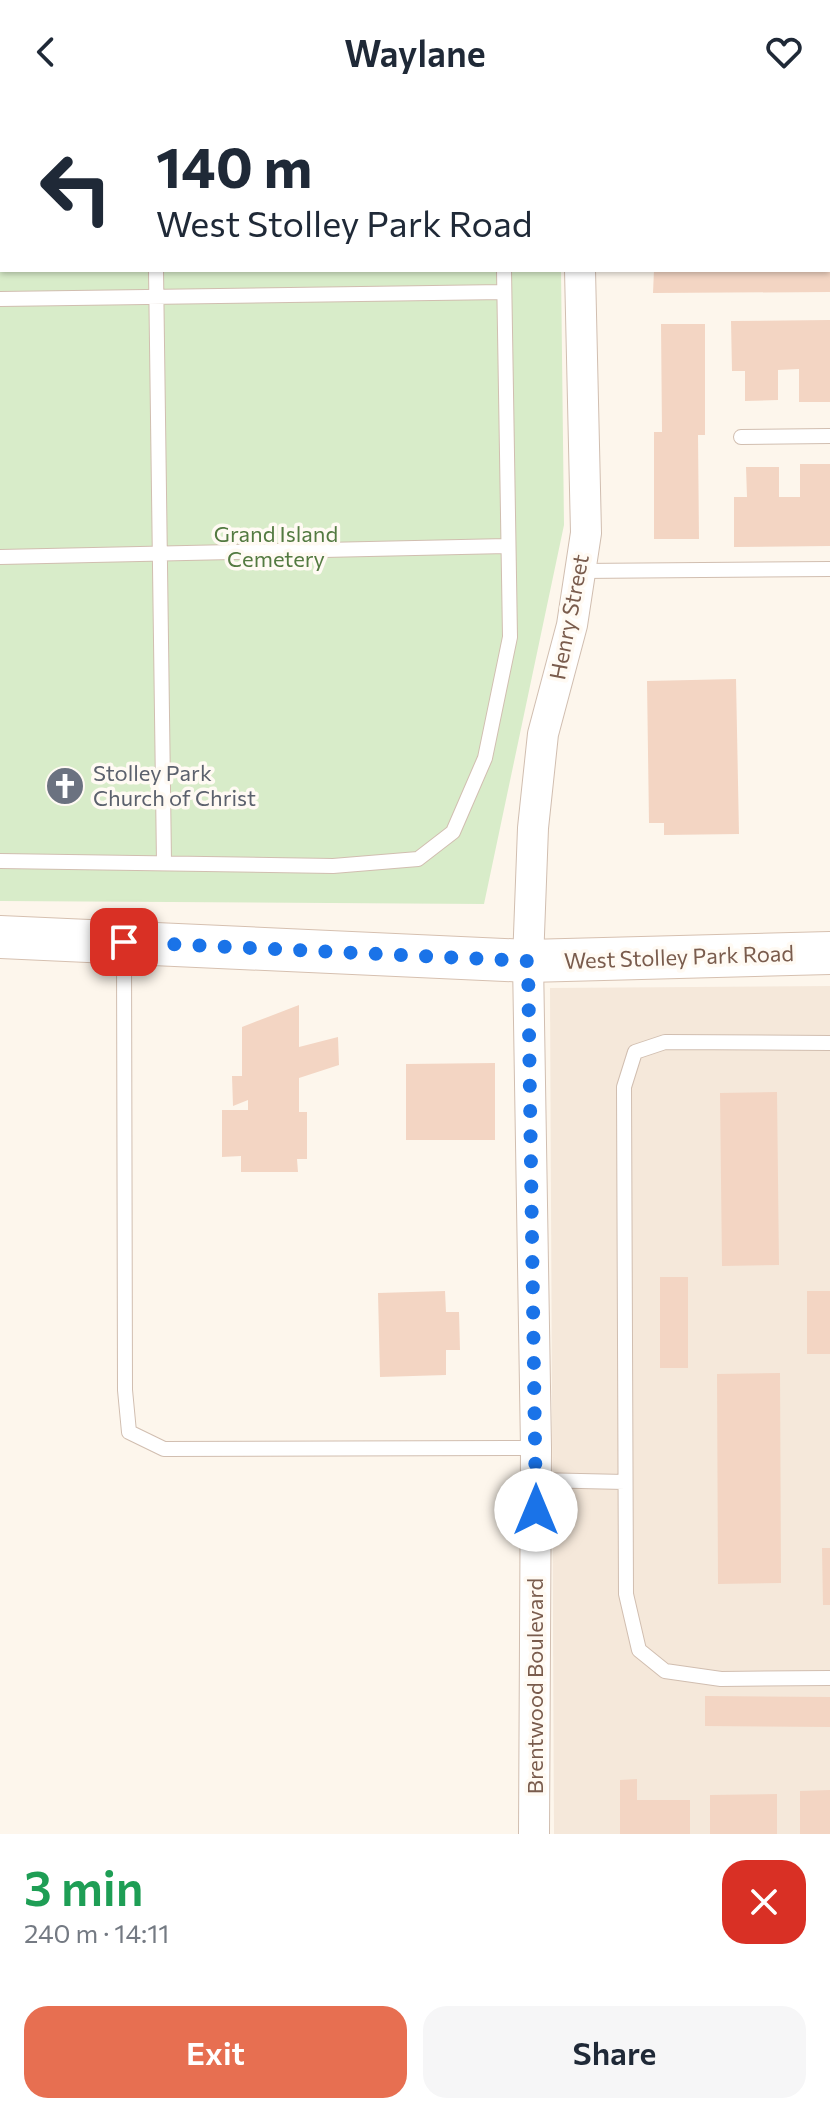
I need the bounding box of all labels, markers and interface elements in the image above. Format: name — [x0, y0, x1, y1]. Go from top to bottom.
icon: back — [24, 30, 68, 74]
text: Waylane — [344, 30, 486, 74]
icon: heart — [762, 30, 806, 74]
text: 140 m — [156, 131, 312, 200]
icon: left — [24, 136, 128, 240]
text: West Stolley Park Road — [156, 200, 533, 244]
park label: Grand Island Cemetery — [214, 520, 338, 572]
street label: Henry Street — [543, 552, 594, 682]
place label: Stolley Park Church of Christ — [93, 759, 256, 811]
church icon: Stolley Park Church of Christ — [44, 765, 86, 807]
pin — [90, 908, 158, 976]
icon: arrive — [102, 920, 146, 964]
street label: West Stolley Park Road — [564, 939, 794, 974]
position arrow — [494, 1468, 578, 1552]
street label: Brentwood Boulevard — [521, 1578, 548, 1794]
text: 3 min — [24, 1857, 144, 1916]
button: close — [722, 1860, 806, 1944]
text: 240 m · 14:11 — [24, 1917, 169, 1948]
button: Exit — [24, 2006, 407, 2098]
button: Share — [423, 2006, 806, 2098]

